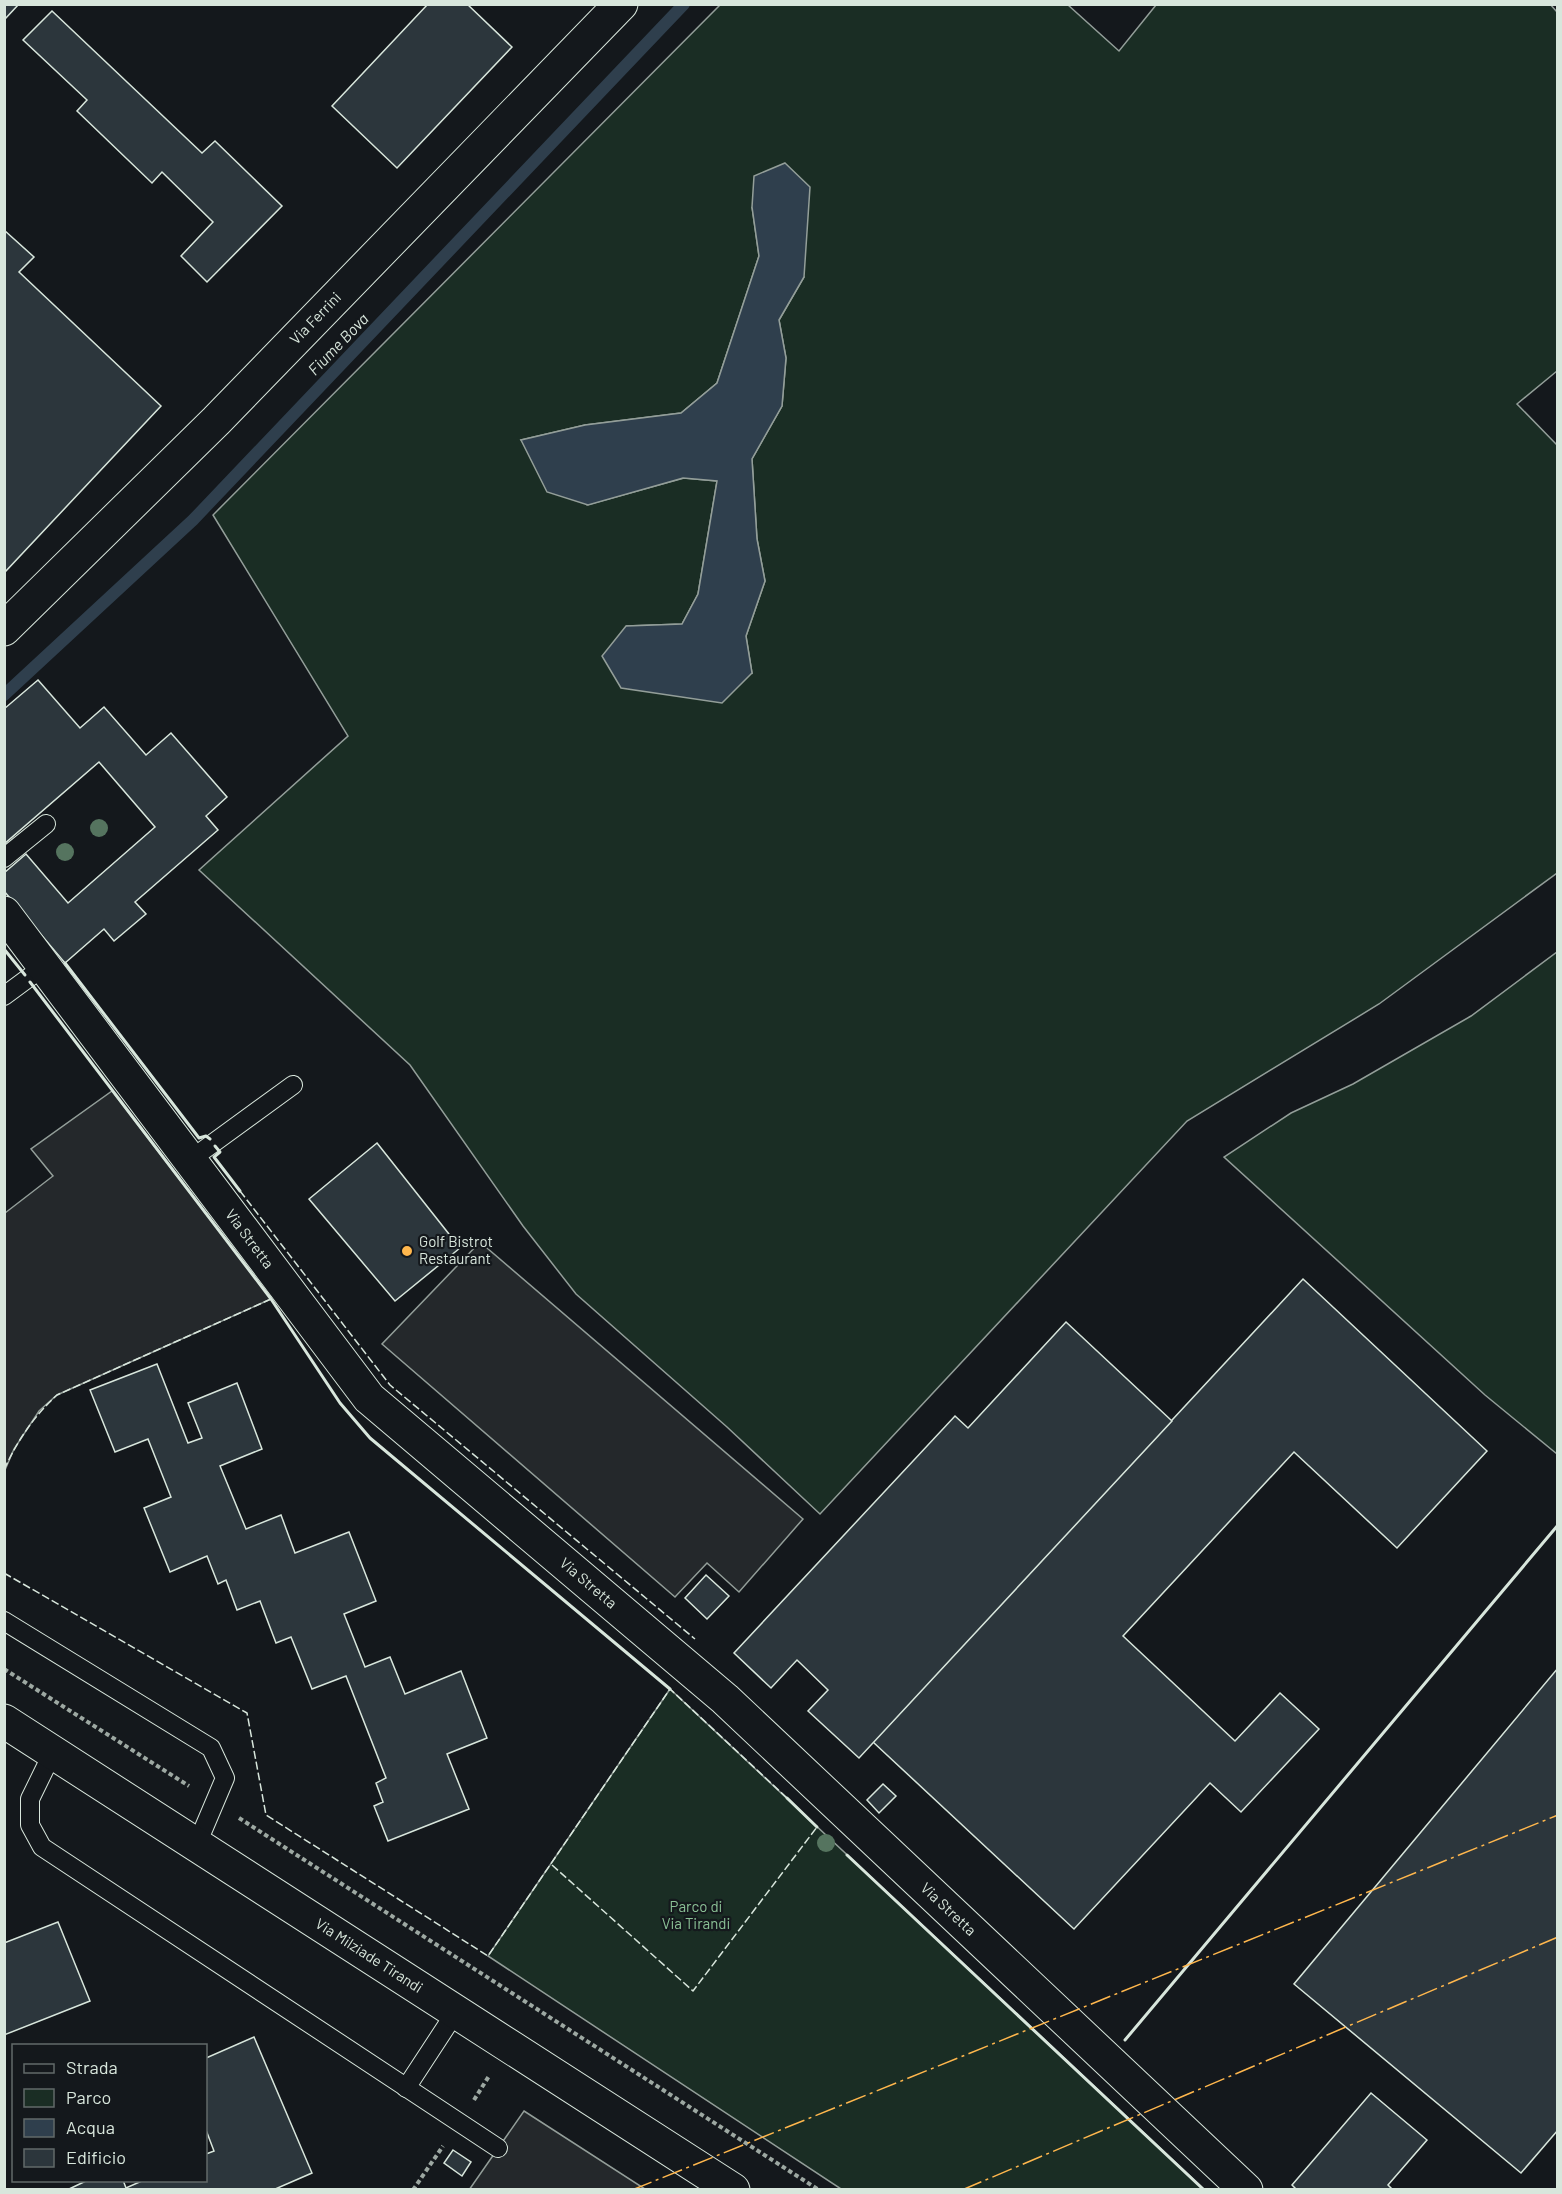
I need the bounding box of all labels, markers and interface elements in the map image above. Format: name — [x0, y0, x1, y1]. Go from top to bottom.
street label: Via Ferrini — [285, 288, 344, 348]
water label: Fiume Bova — [304, 309, 372, 379]
street label: Via Stretta — [222, 1205, 278, 1272]
place label: Golf Bistrot Restaurant — [419, 1232, 493, 1267]
marker: Golf Bistrot Restaurant — [400, 1244, 414, 1258]
street label: Via Stretta — [556, 1553, 621, 1612]
street label: Via Stretta — [918, 1878, 980, 1939]
park label: Parco di Via Tirandi — [662, 1897, 730, 1932]
street label: Via Milziade Tirandi — [312, 1914, 427, 1996]
legend — [12, 2044, 207, 2182]
text: Strada — [66, 2056, 118, 2078]
text: Parco — [66, 2086, 111, 2108]
text: Acqua — [66, 2116, 115, 2138]
text: Edificio — [66, 2146, 126, 2168]

